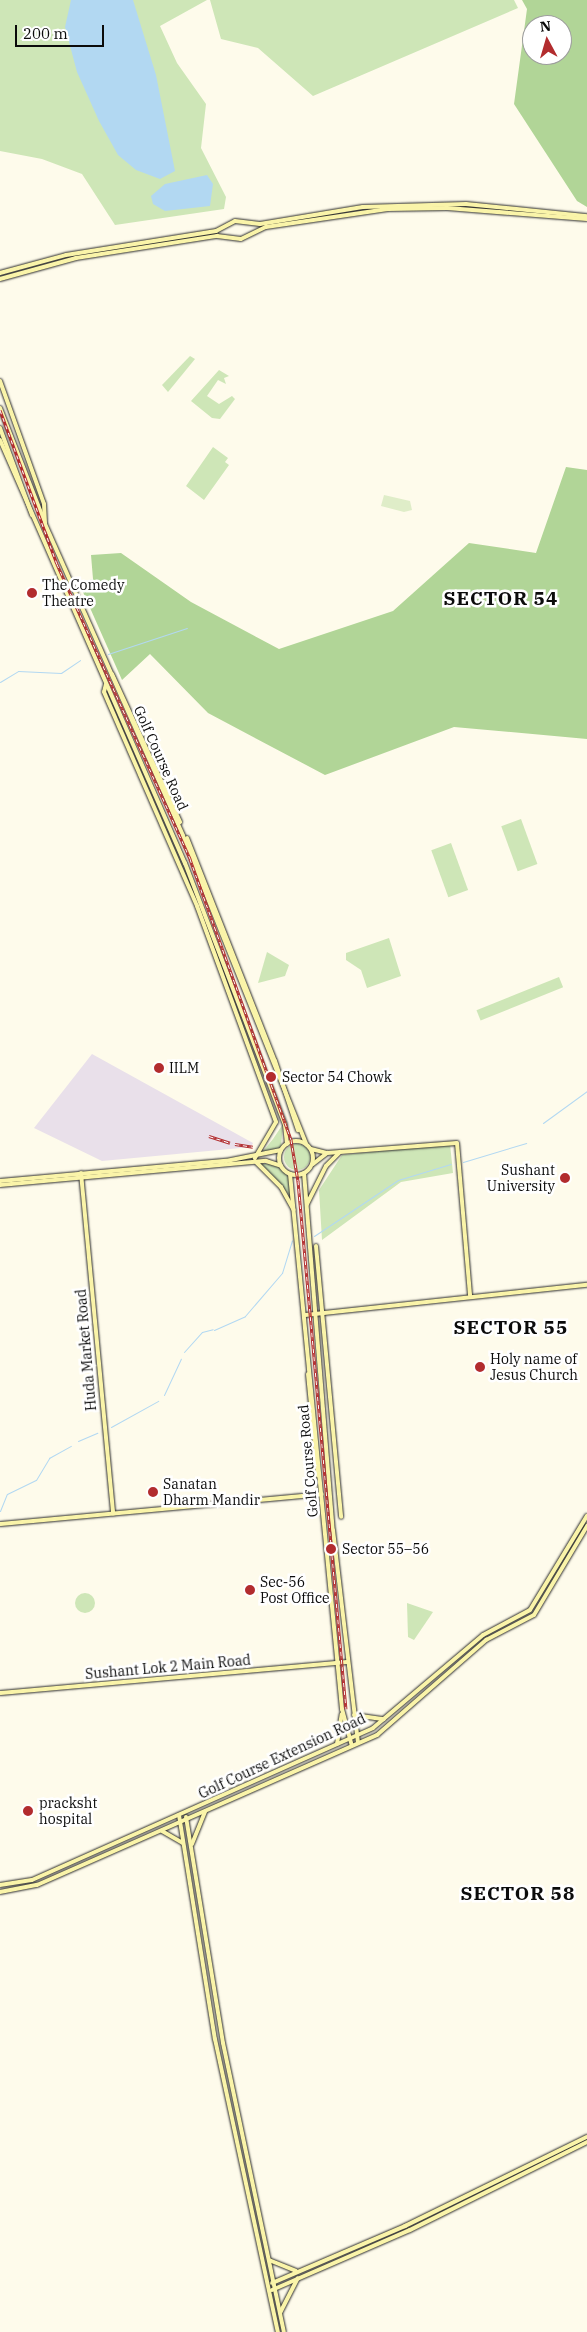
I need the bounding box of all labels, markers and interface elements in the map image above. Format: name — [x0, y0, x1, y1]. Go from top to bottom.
scale bar — [18, 15, 106, 47]
north arrow — [522, 15, 572, 65]
text: N — [539, 17, 552, 36]
text: 200 m — [23, 24, 68, 43]
place label: The Comedy Theatre — [42, 577, 124, 610]
marker: The Comedy Theatre — [26, 587, 38, 599]
district label: SECTOR 54 — [442, 588, 560, 610]
street label: Golf Course Road — [130, 703, 192, 813]
place label: IILM — [169, 1060, 199, 1076]
marker: IILM — [153, 1062, 165, 1074]
place label: Sector 54 Chowk — [282, 1069, 392, 1085]
marker: Sector 54 Chowk — [264, 1070, 278, 1084]
place label: Sushant University — [487, 1162, 555, 1194]
marker: Sushant University — [559, 1172, 571, 1184]
street label: Huda Market Road — [72, 1288, 100, 1412]
district label: SECTOR 55 — [452, 1317, 570, 1339]
place label: Holy name of Jesus Church — [490, 1351, 578, 1384]
marker: Holy name of Jesus Church — [474, 1361, 486, 1373]
street label: Golf Course Road — [295, 1404, 321, 1518]
place label: Sanatan Dharm Mandir — [163, 1476, 260, 1508]
marker: Sanatan Dharm Mandir — [147, 1486, 159, 1498]
place label: Sector 55–56 — [342, 1541, 429, 1557]
marker: Sector 55–56 — [324, 1542, 338, 1556]
place label: Sec-56 Post Office — [260, 1574, 330, 1606]
marker: Sec-56 Post Office — [244, 1584, 256, 1596]
street label: Sushant Lok 2 Main Road — [84, 1651, 252, 1683]
street label: Golf Course Extension Road — [196, 1710, 368, 1802]
place label: pracksht hospital — [39, 1795, 97, 1828]
marker: pracksht hospital — [21, 1804, 35, 1818]
district label: SECTOR 58 — [459, 1883, 577, 1905]

